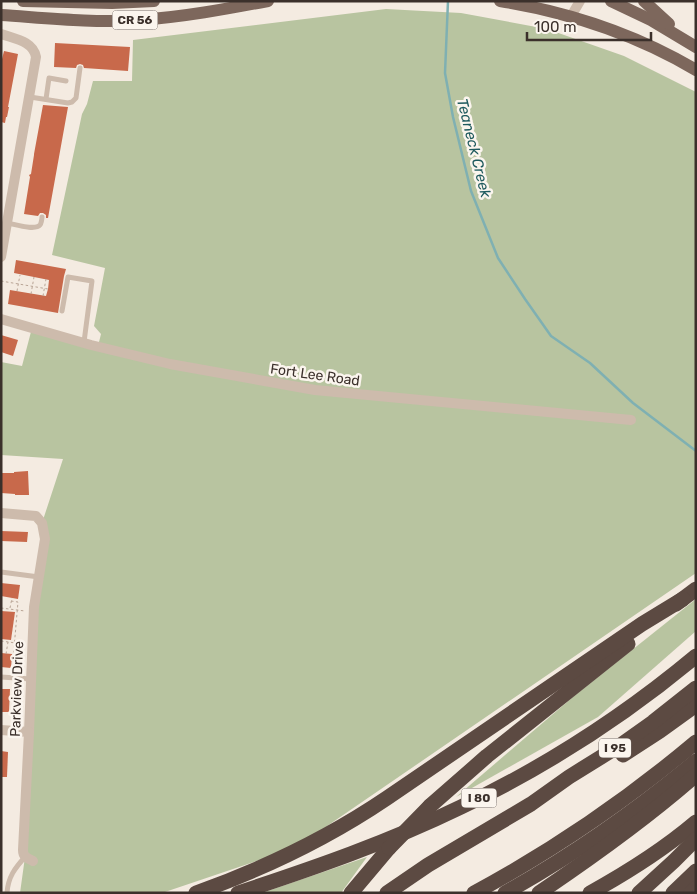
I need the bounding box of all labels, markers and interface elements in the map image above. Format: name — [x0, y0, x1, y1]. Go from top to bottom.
road number: CR 56 — [112, 10, 158, 30]
scale bar — [527, 10, 651, 42]
text: 100 m — [534, 18, 576, 36]
water label: Teaneck Creek — [453, 97, 495, 200]
street label: Fort Lee Road — [269, 360, 361, 390]
street label: Parkview Drive — [7, 641, 27, 737]
road number: I 95 — [599, 738, 631, 758]
road number: I 80 — [462, 788, 496, 808]

